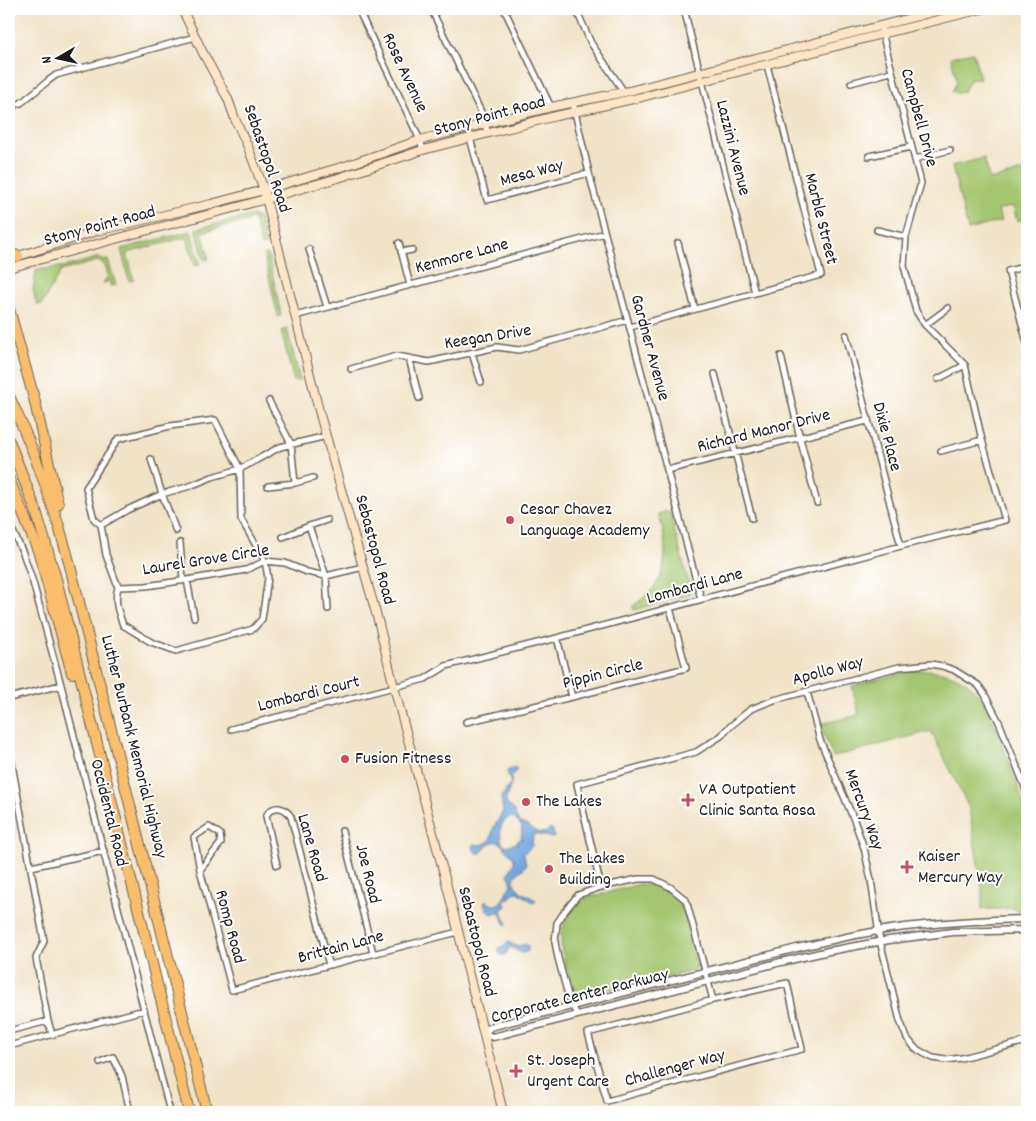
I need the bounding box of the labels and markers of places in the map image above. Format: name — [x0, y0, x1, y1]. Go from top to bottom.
place label: Cesar Chavez Language Academy — [520, 498, 650, 544]
marker: Cesar Chavez Language Academy — [504, 514, 516, 526]
place label: Fusion Fitness — [355, 747, 451, 772]
marker: Fusion Fitness — [339, 753, 351, 765]
place label: VA Outpatient Clinic Santa Rosa — [699, 778, 816, 824]
place label: The Lakes — [536, 790, 602, 815]
marker: VA Outpatient Clinic Santa Rosa — [681, 793, 695, 807]
marker: The Lakes — [520, 796, 532, 808]
place label: Kaiser Mercury Way — [918, 845, 1003, 891]
place label: The Lakes Building — [559, 847, 625, 893]
marker: Kaiser Mercury Way — [900, 860, 914, 874]
marker: The Lakes Building — [543, 863, 555, 875]
place label: St. Joseph Urgent Care — [527, 1049, 609, 1095]
marker: St. Joseph Urgent Care — [509, 1064, 523, 1078]

